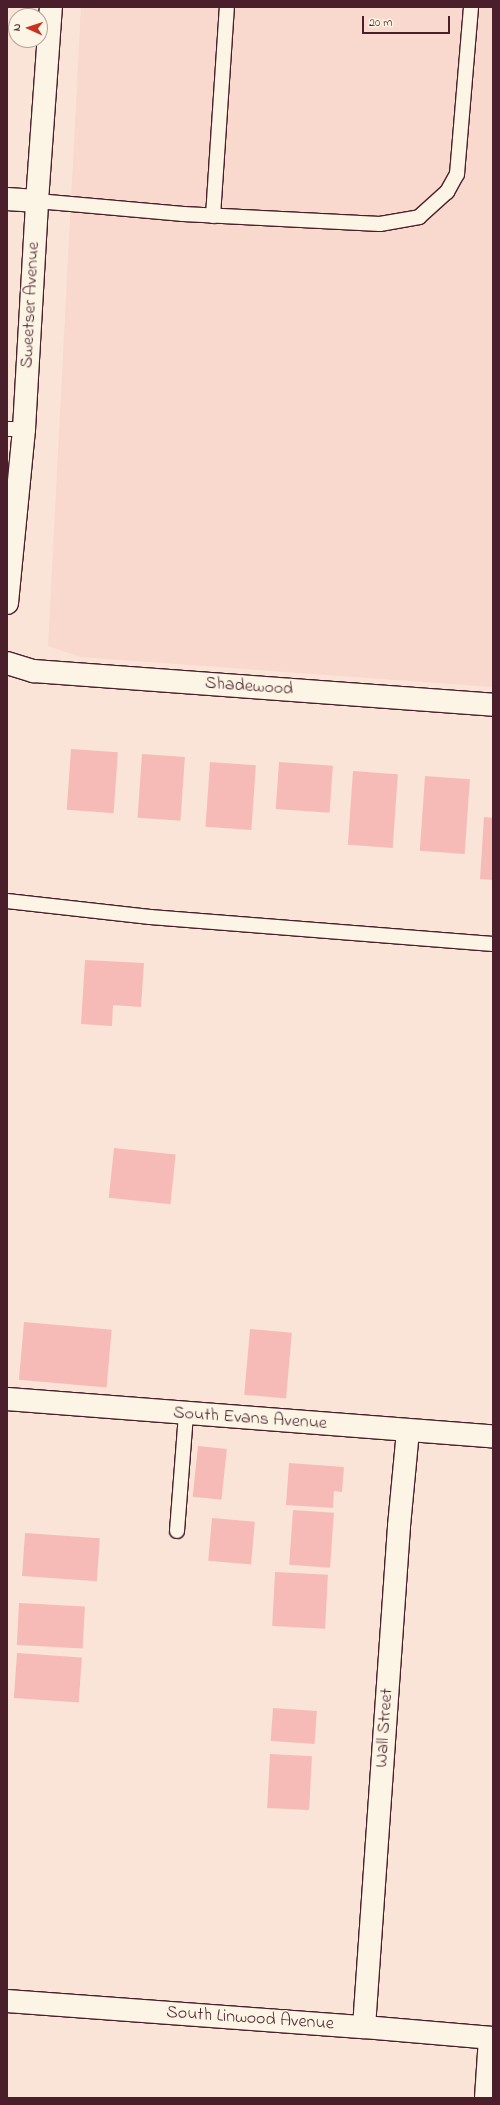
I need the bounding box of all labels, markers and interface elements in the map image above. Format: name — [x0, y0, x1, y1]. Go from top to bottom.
north arrow — [8, 8, 48, 48]
scale bar — [364, 8, 452, 34]
text: 20 m — [369, 14, 392, 32]
text: N — [9, 23, 25, 32]
street label: Sweetser Avenue — [17, 241, 45, 369]
street label: Shadewood — [204, 673, 294, 701]
street label: South Evans Avenue — [172, 1403, 328, 1435]
street label: Wall Street — [371, 1688, 399, 1768]
street label: South Linwood Avenue — [166, 2002, 334, 2036]

